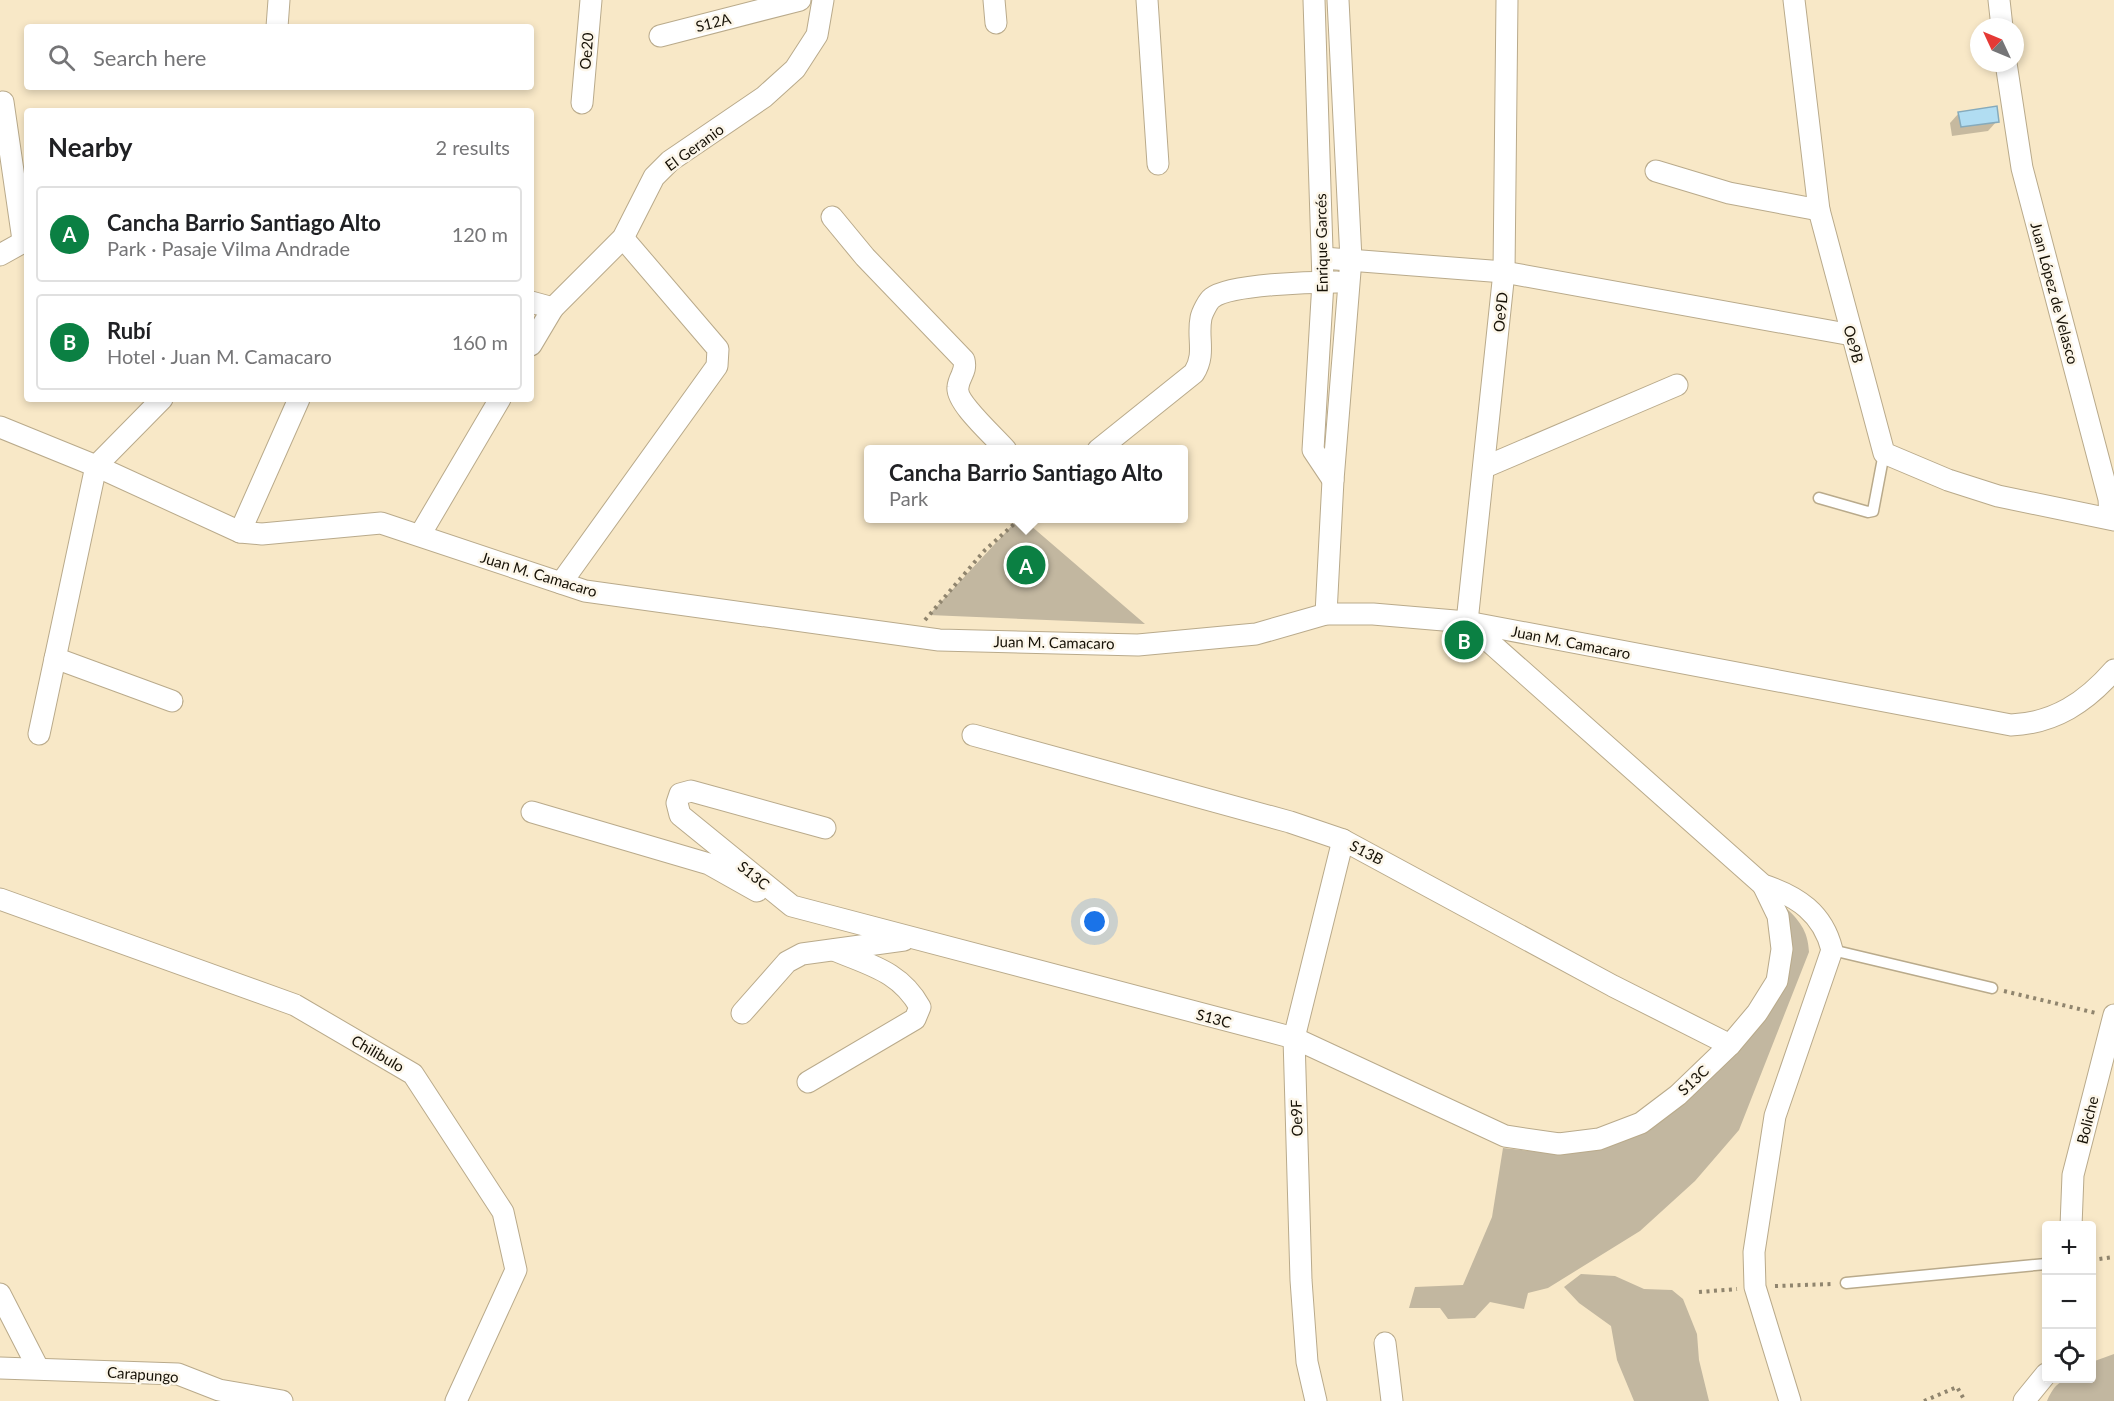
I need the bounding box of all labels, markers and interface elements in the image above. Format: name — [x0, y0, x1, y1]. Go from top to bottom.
street label: S12A — [694, 9, 733, 35]
north arrow — [1970, 18, 2024, 72]
search box — [24, 24, 534, 90]
street label: Oe20 — [575, 31, 597, 70]
icon: search — [45, 41, 78, 74]
text: Search here — [93, 44, 206, 71]
street label: El Geranio — [661, 120, 727, 174]
text: Nearby — [48, 131, 133, 163]
text: 2 results — [435, 135, 510, 159]
street label: Enrique Garcés — [1311, 193, 1331, 293]
text: Cancha Barrio Santiago Alto — [107, 209, 381, 236]
street label: Juan López de Velasco — [2027, 220, 2083, 366]
text: A — [63, 222, 76, 246]
text: 120 m — [452, 222, 508, 246]
text: Park · Pasaje Vilma Andrade — [107, 236, 350, 260]
street label: Oe9D — [1489, 291, 1511, 333]
text: Rubí — [107, 317, 151, 344]
street label: Oe9B — [1840, 323, 1868, 365]
text: B — [63, 330, 76, 354]
text: 160 m — [452, 330, 508, 354]
text: Hotel · Juan M. Camacaro — [107, 344, 332, 368]
popup — [864, 445, 1188, 523]
text: Cancha Barrio Santiago Alto — [889, 459, 1163, 486]
text: Park — [889, 486, 928, 510]
pin: A — [1006, 542, 1046, 588]
street label: Juan M. Camacaro — [479, 548, 599, 600]
pin: B — [1444, 618, 1484, 662]
street label: Juan M. Camacaro — [1510, 622, 1632, 662]
street label: Juan M. Camacaro — [993, 632, 1115, 652]
street label: S13B — [1347, 836, 1387, 868]
street label: S13C — [735, 857, 773, 893]
your location — [1080, 907, 1109, 936]
street label: S13C — [1194, 1005, 1234, 1031]
street label: Chilibulo — [348, 1031, 408, 1075]
street label: S13C — [1674, 1061, 1712, 1099]
street label: Boliche — [2072, 1094, 2102, 1146]
street label: Oe9F — [1286, 1099, 1306, 1137]
map controls — [2042, 1221, 2096, 1383]
button: + — [2042, 1221, 2096, 1275]
button: − — [2042, 1275, 2096, 1329]
button: locate — [2042, 1329, 2096, 1383]
street label: Carapungo — [107, 1363, 179, 1385]

